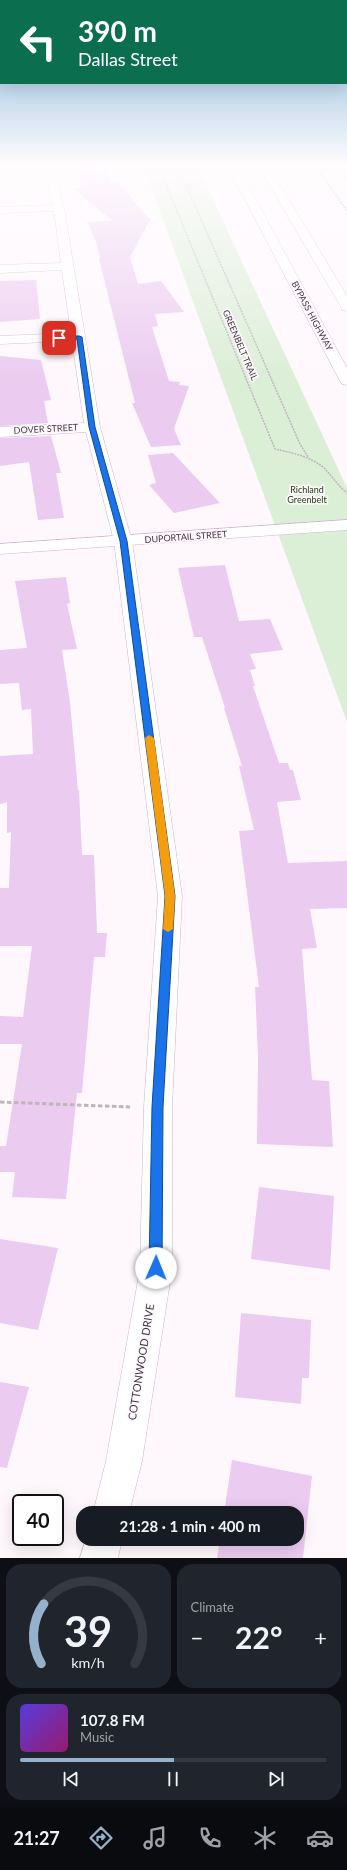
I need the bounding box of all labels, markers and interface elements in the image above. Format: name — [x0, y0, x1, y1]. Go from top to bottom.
text: 390 m — [78, 14, 157, 48]
icon: left — [12, 16, 64, 68]
text: Dallas Street — [78, 48, 178, 70]
street label: BYPASS HIGHWAY — [289, 279, 336, 353]
street label: GREENBELT TRAIL — [221, 308, 260, 382]
pin — [42, 321, 76, 355]
icon: arrive — [48, 327, 70, 349]
street label: DOVER STREET — [13, 421, 79, 436]
park label: Richland Greenbelt — [287, 484, 327, 505]
street label: DUPORTAIL STREET — [144, 528, 228, 545]
position arrow — [135, 1247, 177, 1289]
street label: COTTONWOOD DRIVE — [125, 1303, 156, 1421]
speed limit sign: 40 — [12, 1494, 64, 1546]
text: 21:28 · 1 min · 400 m — [120, 1517, 260, 1535]
text: Climate — [191, 1599, 234, 1615]
text: 39 — [64, 1606, 112, 1656]
text: 22° — [235, 1619, 282, 1655]
text: − — [191, 1624, 203, 1651]
text: + — [314, 1624, 327, 1651]
text: km/h — [72, 1654, 105, 1671]
text: 107.8 FM — [80, 1711, 145, 1729]
text: Music — [80, 1729, 114, 1745]
icon: previous — [60, 1768, 82, 1790]
icon: pause — [162, 1768, 184, 1790]
icon: next — [265, 1768, 287, 1790]
icon: directions — [87, 1824, 115, 1852]
icon: music — [141, 1824, 169, 1852]
icon: phone — [196, 1824, 224, 1852]
icon: climate — [251, 1824, 279, 1852]
icon: car — [306, 1824, 334, 1852]
text: 21:27 — [13, 1827, 60, 1849]

